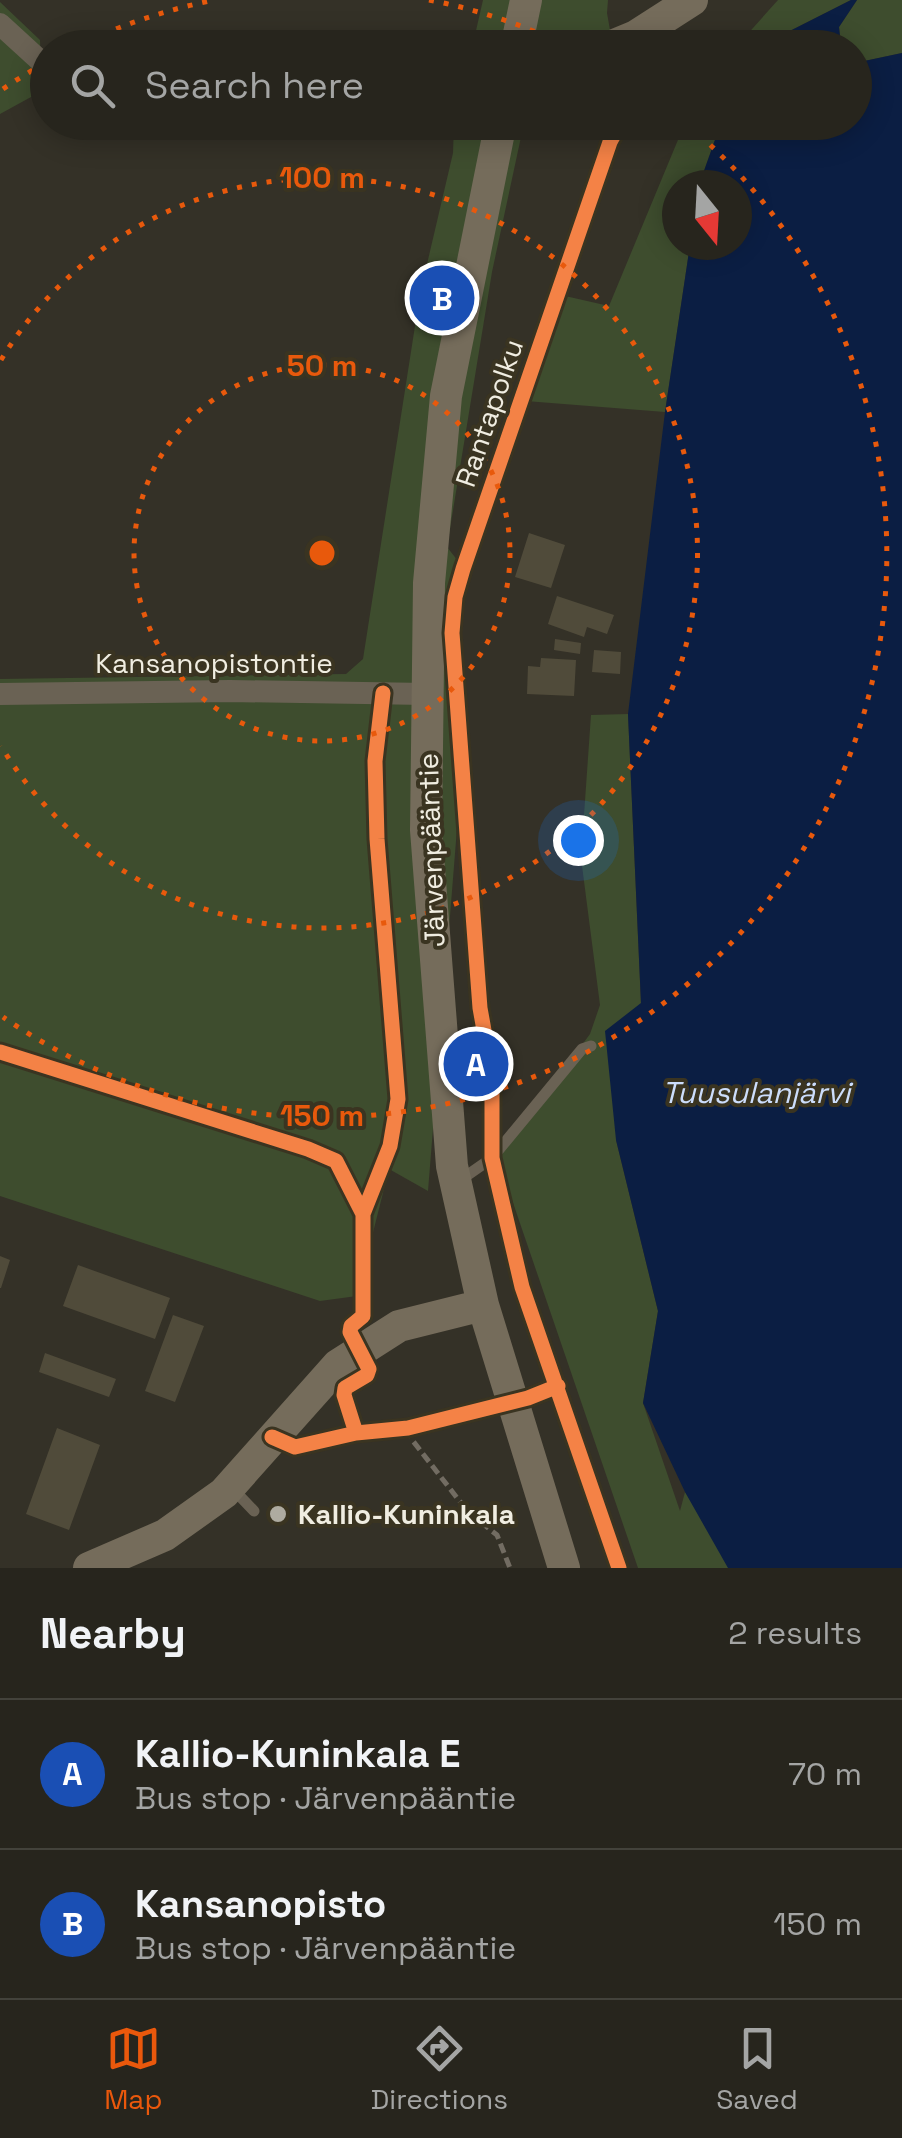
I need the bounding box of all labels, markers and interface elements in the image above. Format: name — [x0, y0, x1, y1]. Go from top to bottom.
search box — [30, 30, 872, 140]
icon: search — [65, 58, 120, 113]
text: Search here — [145, 61, 364, 109]
text: 100 m — [279, 158, 365, 197]
north arrow — [662, 170, 752, 260]
pin: B — [410, 260, 474, 336]
street label: Rantapolku — [447, 334, 531, 492]
text: 50 m — [287, 346, 357, 385]
centre of rings — [304, 535, 340, 571]
street label: Kansanopistontie — [95, 645, 333, 681]
street label: Järvenpääntie — [410, 752, 452, 948]
your location — [553, 815, 604, 866]
pin: A — [444, 1026, 508, 1102]
water label: Tuusulanjärvi — [662, 1073, 854, 1112]
text: 150 m — [280, 1096, 364, 1135]
place label: Kallio-Kuninkala — [298, 1496, 515, 1532]
marker: Kallio-Kuninkala — [267, 1503, 289, 1525]
text: Nearby — [40, 1607, 186, 1660]
text: 2 results — [728, 1613, 862, 1653]
text: Kallio-Kuninkala E — [135, 1730, 460, 1778]
text: A — [62, 1754, 83, 1794]
text: 70 m — [788, 1754, 862, 1794]
text: Bus stop · Järvenpääntie — [135, 1778, 516, 1818]
text: Kansanopisto — [135, 1880, 386, 1928]
text: B — [62, 1904, 83, 1944]
text: 150 m — [773, 1904, 862, 1944]
text: Bus stop · Järvenpääntie — [135, 1928, 516, 1968]
tab: Map — [104, 2021, 162, 2117]
tab: Directions — [371, 2021, 508, 2117]
tab: Saved — [716, 2021, 798, 2117]

